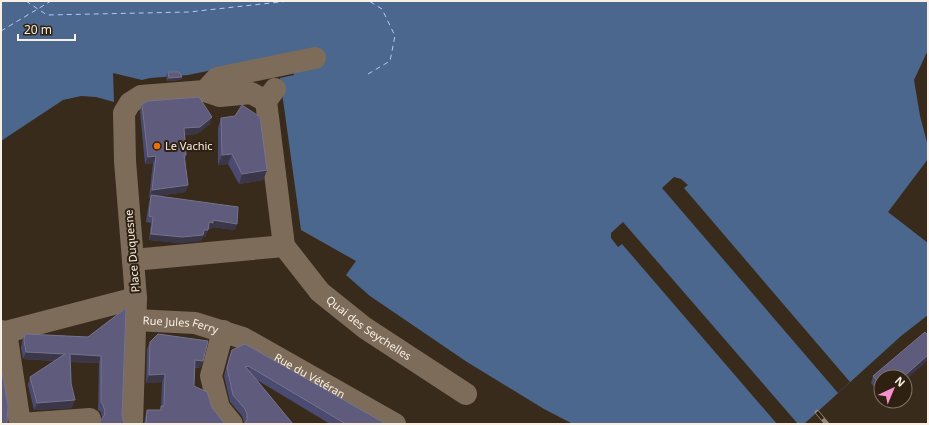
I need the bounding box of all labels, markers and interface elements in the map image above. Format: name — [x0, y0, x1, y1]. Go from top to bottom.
scale bar — [18, 16, 75, 42]
text: 20 m — [24, 21, 52, 38]
place label: Le Vachic — [165, 138, 213, 153]
marker: Le Vachic — [152, 141, 162, 151]
street label: Place Duquesne — [120, 209, 143, 293]
street label: Quai des Seychelles — [323, 292, 414, 363]
street label: Rue Jules Ferry — [142, 312, 221, 337]
street label: Rue du Vétéran — [272, 349, 348, 401]
north arrow — [873, 369, 913, 409]
text: N — [892, 373, 909, 390]

